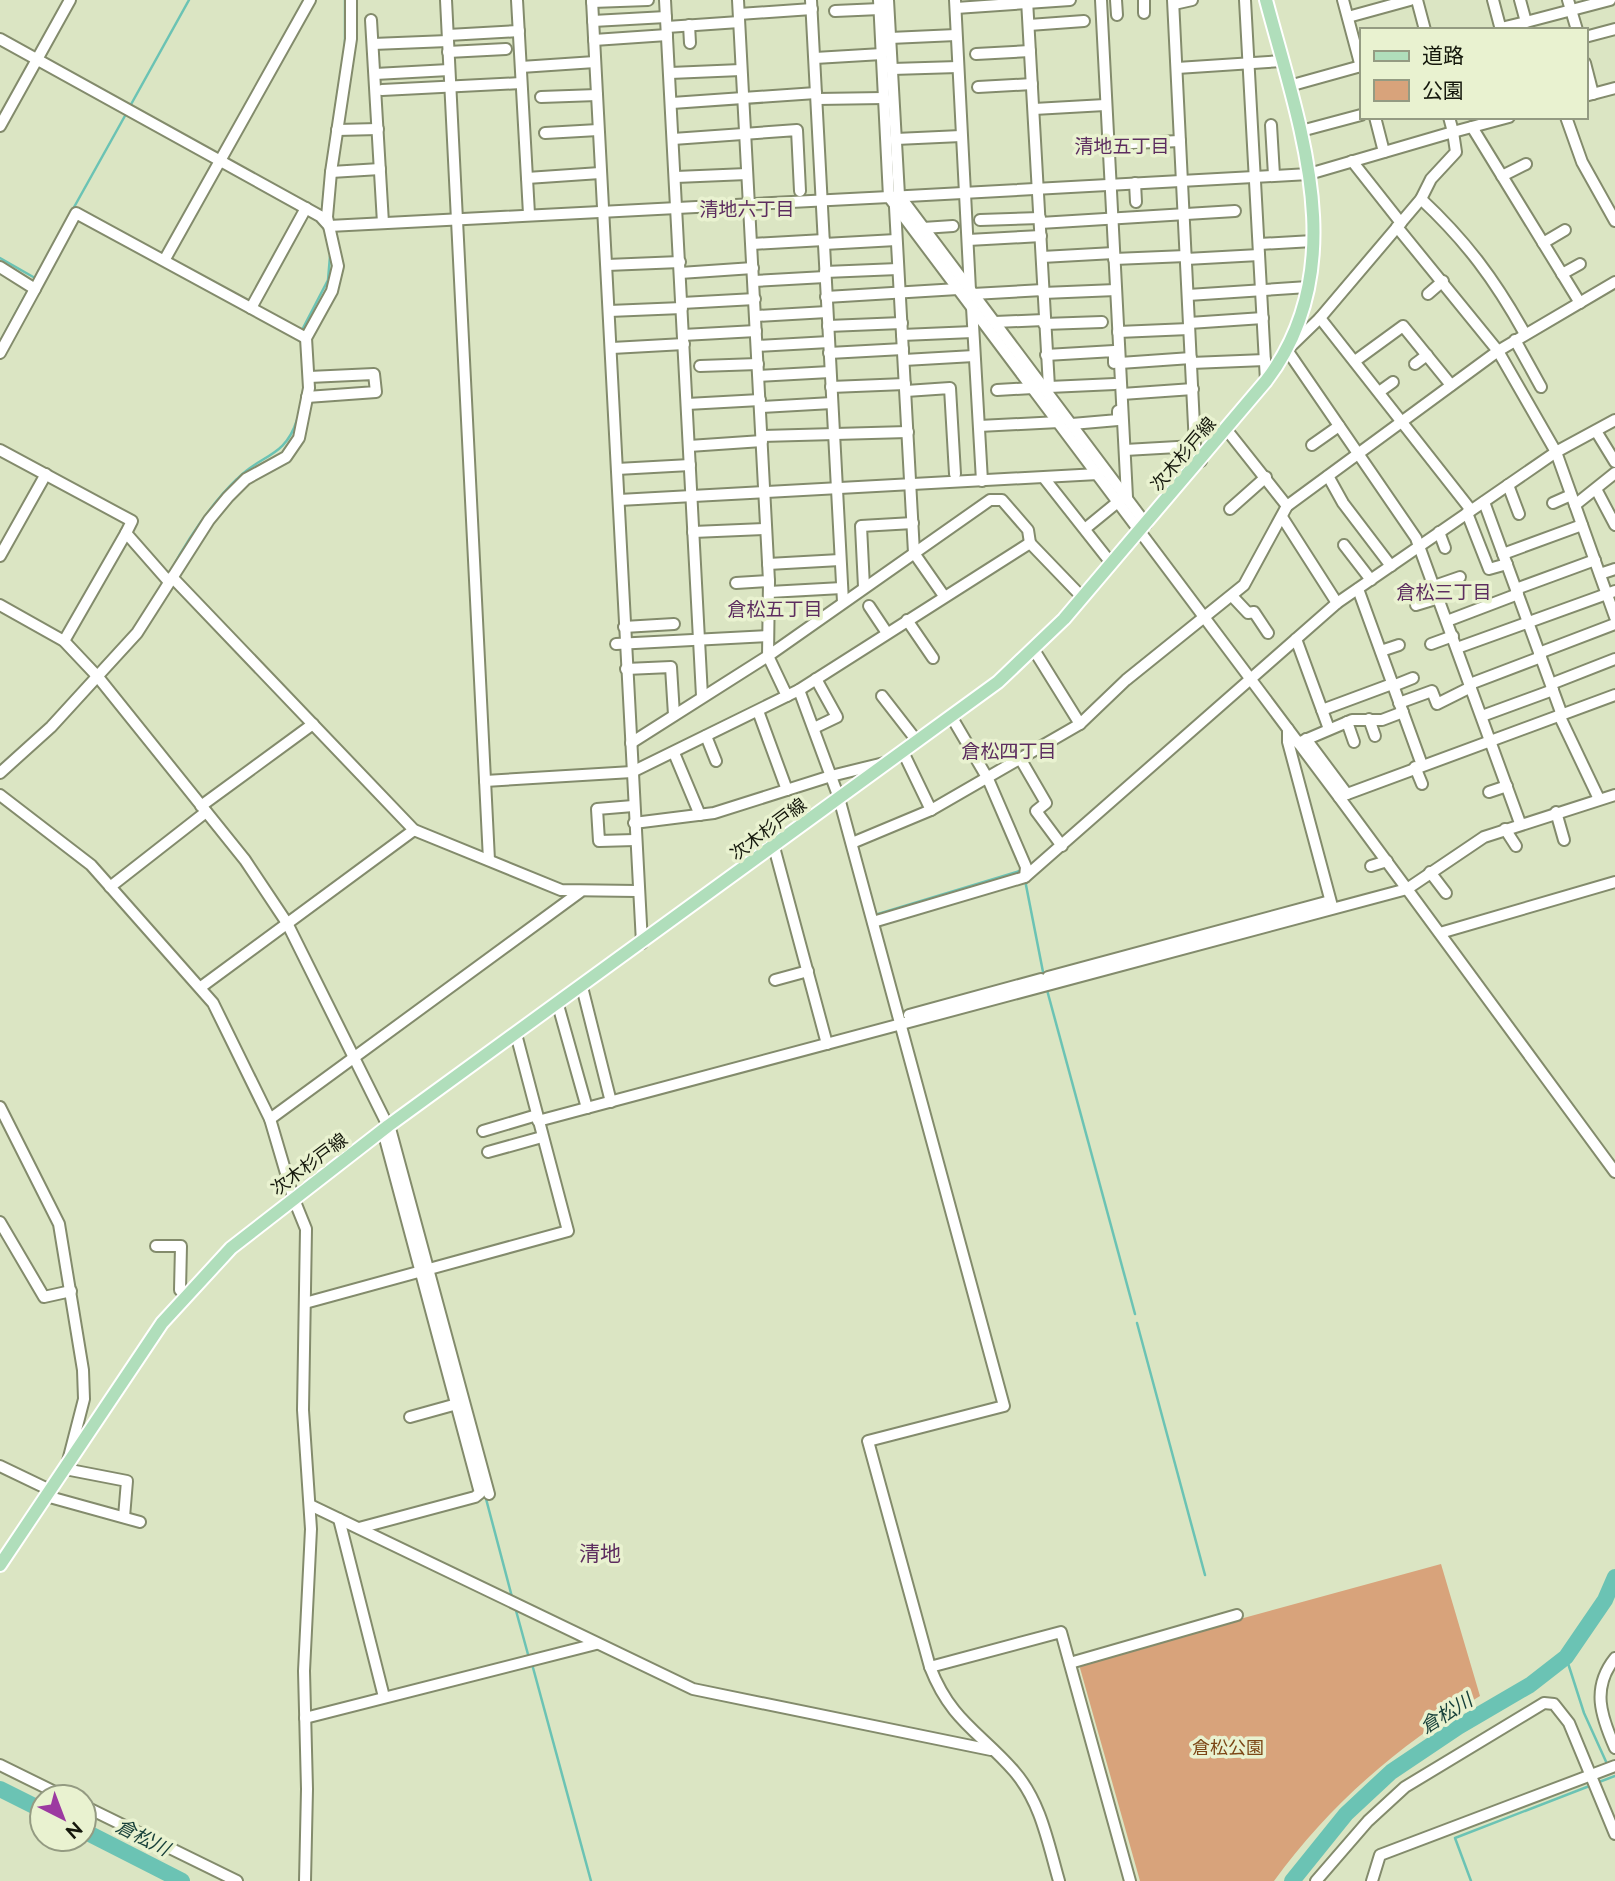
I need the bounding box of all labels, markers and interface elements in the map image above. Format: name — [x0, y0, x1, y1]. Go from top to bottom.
legend — [1360, 28, 1587, 119]
text: 道路 — [1422, 43, 1464, 68]
text: 公園 — [1422, 78, 1464, 103]
district label: 清地五丁目 — [1074, 135, 1170, 157]
district label: 清地六丁目 — [699, 198, 795, 220]
street label: 次木杉戸線 — [1146, 413, 1220, 495]
district label: 倉松三丁目 — [1396, 581, 1492, 603]
district label: 倉松五丁目 — [727, 598, 823, 620]
district label: 倉松四丁目 — [961, 740, 1057, 762]
street label: 次木杉戸線 — [726, 794, 810, 864]
street label: 次木杉戸線 — [267, 1129, 351, 1199]
district label: 清地 — [579, 1541, 621, 1566]
water label: 倉松川 — [1416, 1688, 1478, 1737]
park label: 倉松公園 — [1192, 1737, 1264, 1758]
north arrow — [28, 1783, 98, 1853]
water label: 倉松川 — [113, 1814, 175, 1861]
text: N — [62, 1818, 87, 1844]

